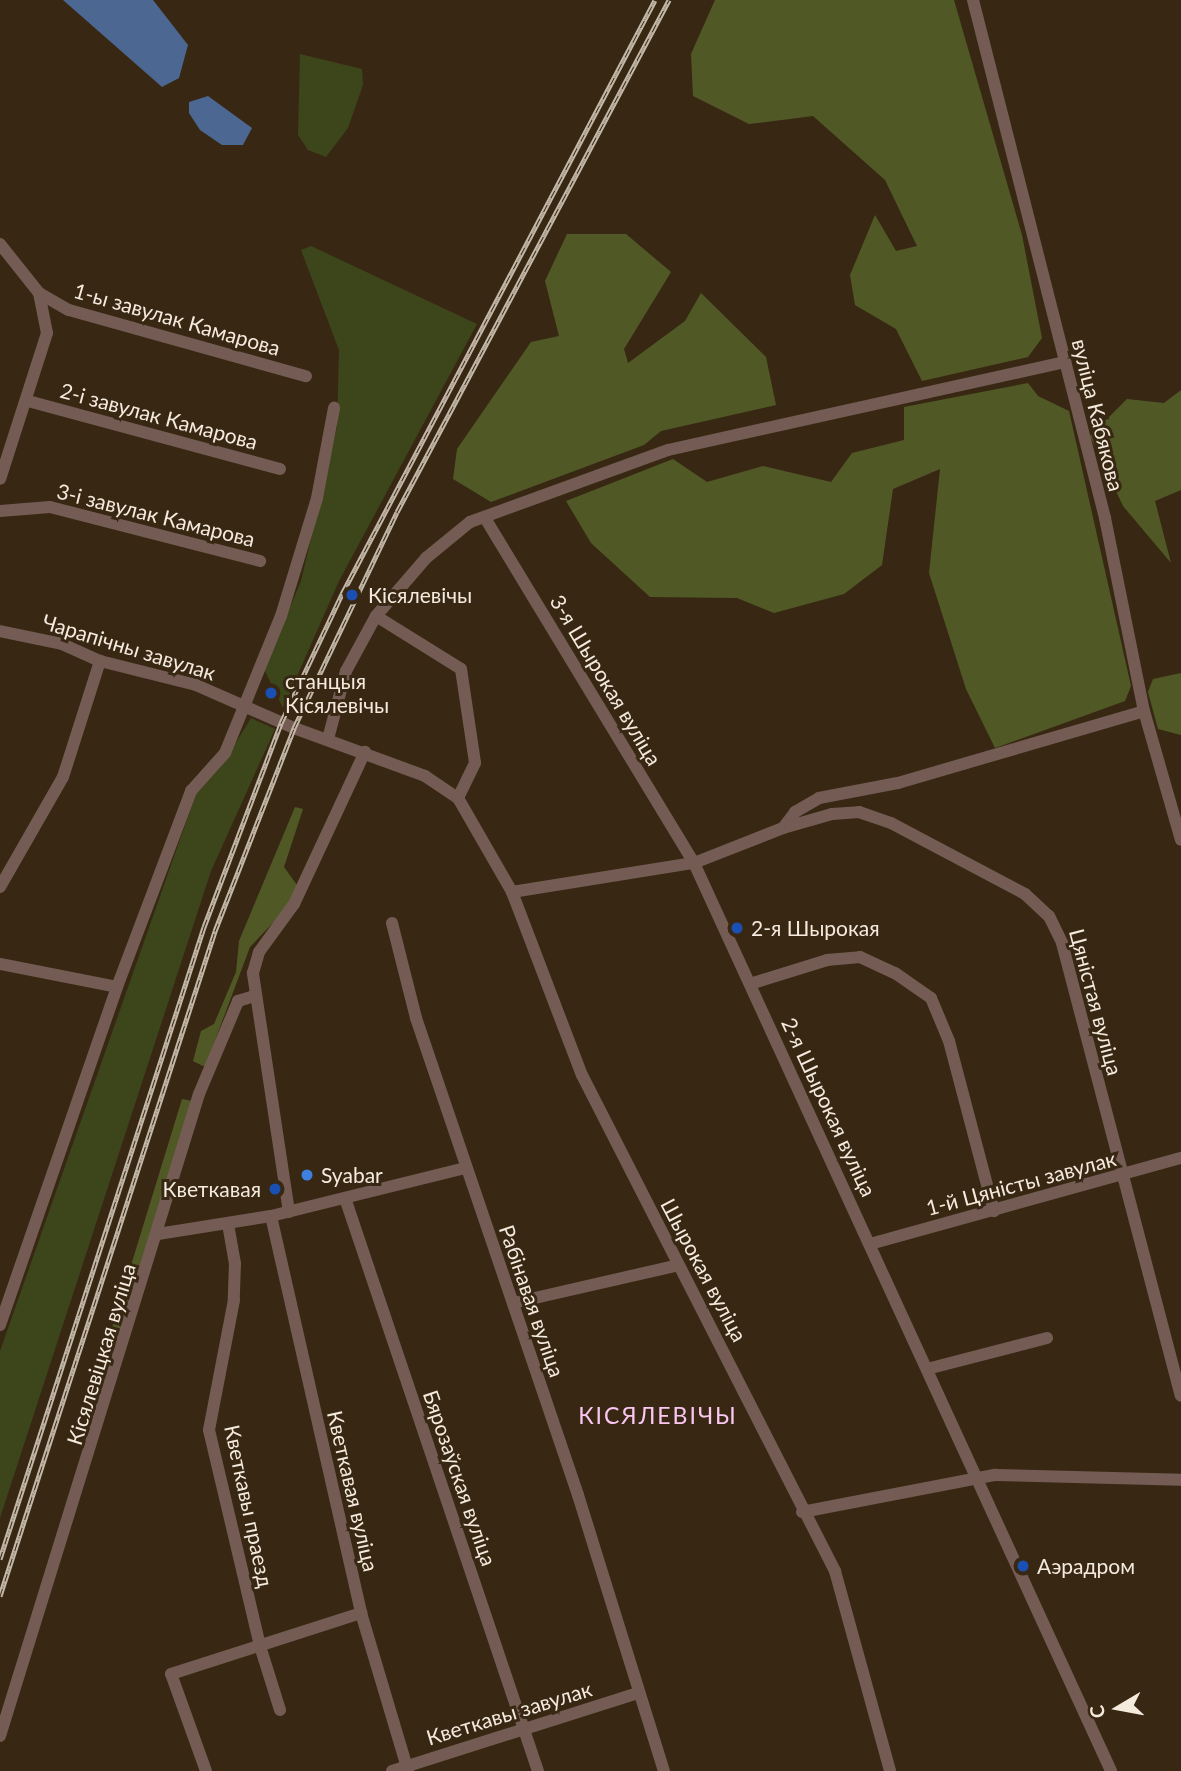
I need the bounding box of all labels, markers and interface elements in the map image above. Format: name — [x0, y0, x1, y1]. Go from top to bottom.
street label: 1-ы завулак Камарова — [71, 277, 283, 361]
street label: вуліца Кабякова — [1067, 336, 1129, 494]
street label: 2-і завулак Камарова — [58, 378, 260, 454]
street label: 3-і завулак Камарова — [54, 478, 258, 552]
place label: Кісялевічы — [368, 582, 472, 608]
marker: Кісялевічы — [342, 585, 362, 605]
street label: 3-я Шырокая вуліца — [545, 590, 667, 770]
street label: Чарапічны завулак — [39, 609, 219, 685]
place label: станцыя Кісялевічы — [285, 668, 389, 718]
marker: станцыя Кісялевічы — [263, 685, 279, 701]
place label: 2-я Шырокая — [751, 915, 880, 941]
marker: 2-я Шырокая — [729, 920, 745, 936]
street label: Цяністая вуліца — [1064, 926, 1128, 1078]
street label: 2-я Шырокая вуліца — [776, 1014, 882, 1200]
street label: 1-й Цяністы завулак — [923, 1146, 1119, 1220]
place label: Syabar — [321, 1162, 383, 1188]
marker: Syabar — [299, 1167, 315, 1183]
place label: Кветкавая — [163, 1176, 261, 1202]
marker: Кветкавая — [267, 1181, 283, 1197]
street label: Шырокая вуліца — [656, 1194, 752, 1346]
street label: Рабінавая вуліца — [494, 1222, 570, 1380]
street label: Кісялевіцкая вуліца — [61, 1260, 141, 1448]
street label: Бярозаўская вуліца — [418, 1387, 502, 1569]
district label: КІСЯЛЕВІЧЫ — [579, 1401, 737, 1429]
street label: Кветкавая вуліца — [322, 1408, 384, 1574]
street label: Кветкавы праезд — [219, 1422, 279, 1590]
place label: Аэрадром — [1037, 1553, 1135, 1579]
marker: Аэрадром — [1015, 1558, 1031, 1574]
north arrow — [1083, 1673, 1153, 1743]
street label: Кветкавы завулак — [423, 1676, 595, 1750]
text: С — [1084, 1704, 1109, 1720]

